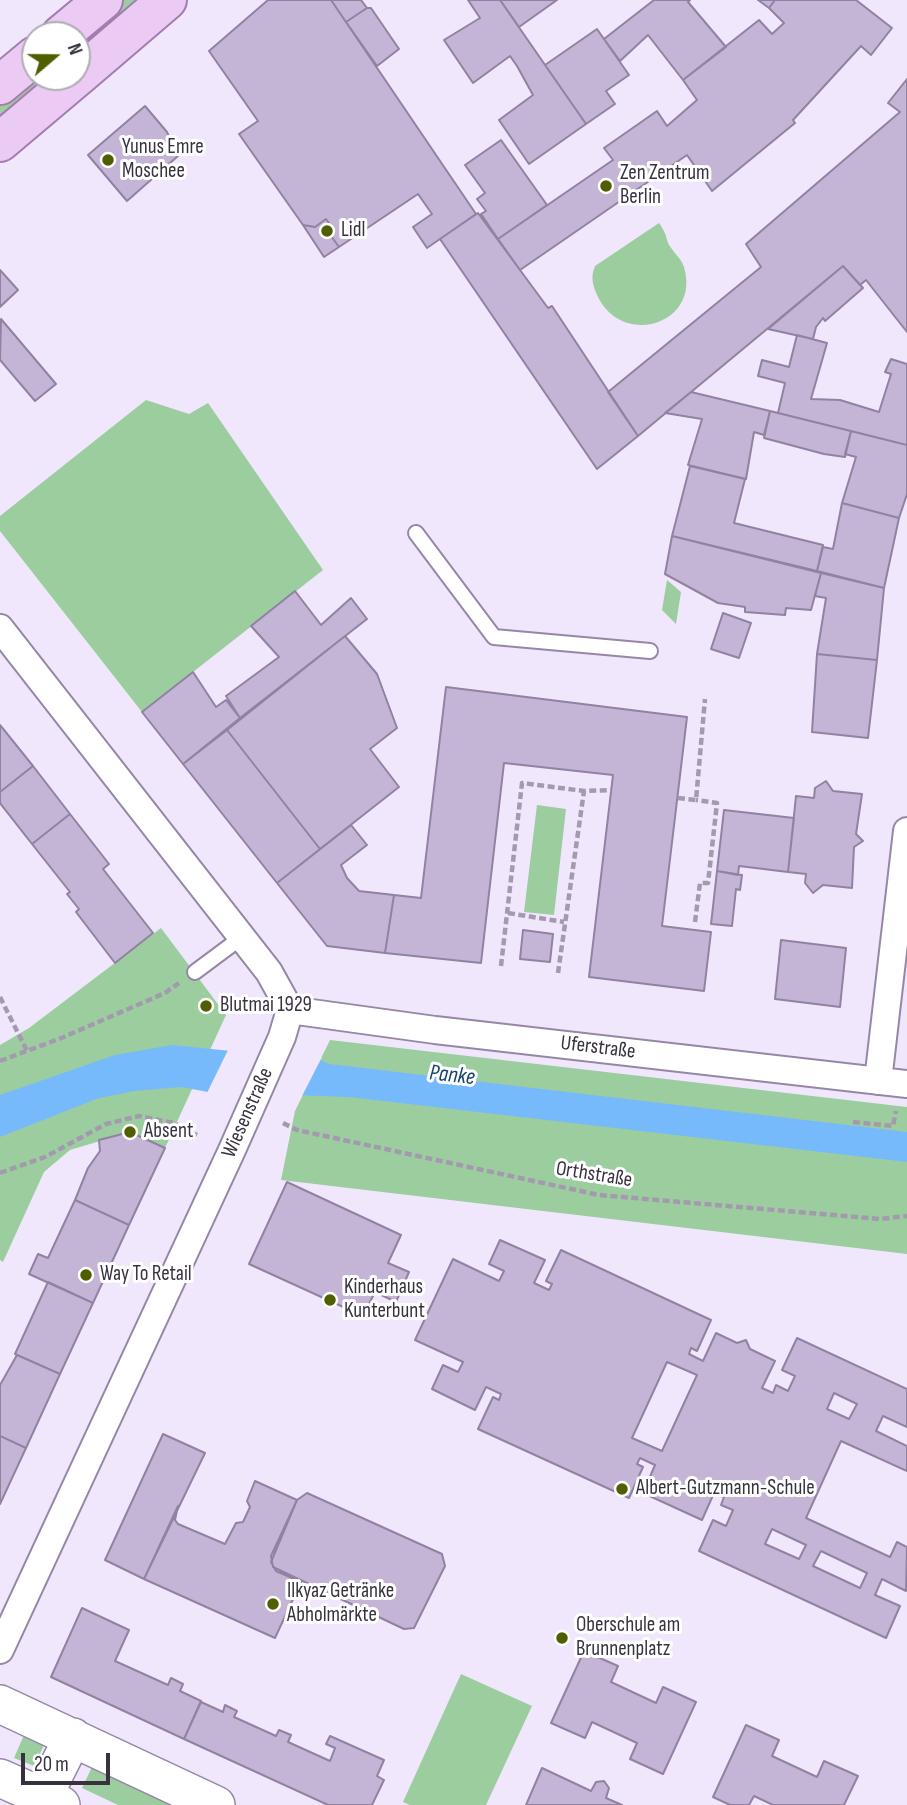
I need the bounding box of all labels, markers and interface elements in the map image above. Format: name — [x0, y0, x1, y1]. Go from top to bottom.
north arrow — [21, 21, 91, 91]
text: N — [62, 41, 87, 58]
place label: Yunus Emre Moschee — [122, 135, 204, 185]
marker: Yunus Emre Moschee — [100, 152, 116, 168]
place label: Zen Zentrum Berlin — [620, 161, 710, 211]
marker: Zen Zentrum Berlin — [598, 178, 614, 194]
place label: Lidl — [341, 218, 365, 244]
marker: Lidl — [319, 223, 335, 239]
place label: Blutmai 1929 — [220, 993, 312, 1019]
marker: Blutmai 1929 — [198, 998, 214, 1014]
street label: Uferstraße — [559, 1031, 637, 1065]
water label: Panke — [428, 1060, 476, 1092]
street label: Wiesenstraße — [217, 1064, 279, 1162]
place label: Absent — [144, 1119, 193, 1145]
marker: Absent — [122, 1124, 138, 1140]
street label: Orthstraße — [554, 1157, 634, 1193]
place label: Way To Retail — [100, 1262, 192, 1288]
marker: Way To Retail — [78, 1267, 94, 1283]
place label: Kinderhaus Kunterbunt — [344, 1275, 425, 1325]
marker: Kinderhaus Kunterbunt — [322, 1292, 338, 1308]
place label: Albert-Gutzmann-Schule — [636, 1476, 815, 1502]
marker: Albert-Gutzmann-Schule — [614, 1481, 630, 1497]
place label: Ilkyaz Getränke Abholmärkte — [287, 1579, 394, 1629]
marker: Ilkyaz Getränke Abholmärkte — [265, 1596, 281, 1612]
place label: Oberschule am Brunnenplatz — [576, 1613, 680, 1663]
marker: Oberschule am Brunnenplatz — [554, 1630, 570, 1646]
scale bar — [24, 1738, 114, 1782]
text: 20 m — [34, 1752, 69, 1777]

